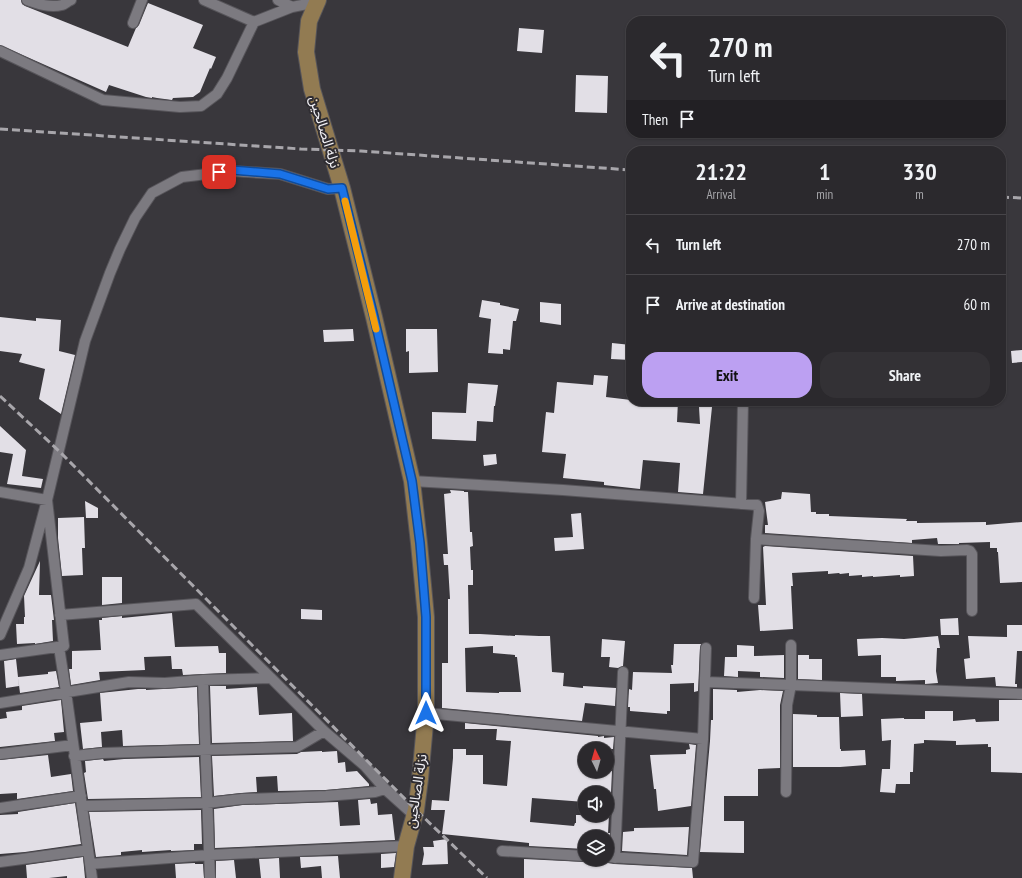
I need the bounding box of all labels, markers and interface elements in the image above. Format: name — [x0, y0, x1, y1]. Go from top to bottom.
text: 270 m — [708, 28, 772, 65]
icon: left — [642, 32, 694, 84]
text: Turn left — [708, 64, 760, 87]
street label: نزلة الصالحين — [305, 94, 345, 171]
icon: arrive — [676, 108, 698, 130]
text: Then — [642, 110, 668, 129]
pin — [202, 155, 236, 189]
text: 21:22 — [695, 156, 747, 187]
text: 1 — [819, 156, 830, 187]
text: 330 — [902, 156, 937, 187]
icon: arrive — [208, 161, 230, 183]
text: Arrival — [706, 186, 736, 203]
text: min — [816, 186, 833, 203]
text: m — [915, 186, 924, 203]
icon: left — [642, 234, 664, 256]
text: Turn left — [676, 235, 721, 254]
text: 270 m — [957, 235, 990, 254]
icon: arrive — [642, 294, 664, 316]
text: Arrive at destination — [676, 295, 785, 314]
text: 60 m — [964, 295, 990, 314]
button: Exit — [642, 352, 812, 398]
button: Share — [820, 352, 990, 398]
position arrow — [405, 692, 447, 734]
north arrow — [578, 742, 614, 778]
map controls — [578, 742, 614, 866]
street label: نزلة الصالحين — [401, 752, 431, 829]
button: sound — [578, 786, 614, 822]
button: layers — [578, 830, 614, 866]

